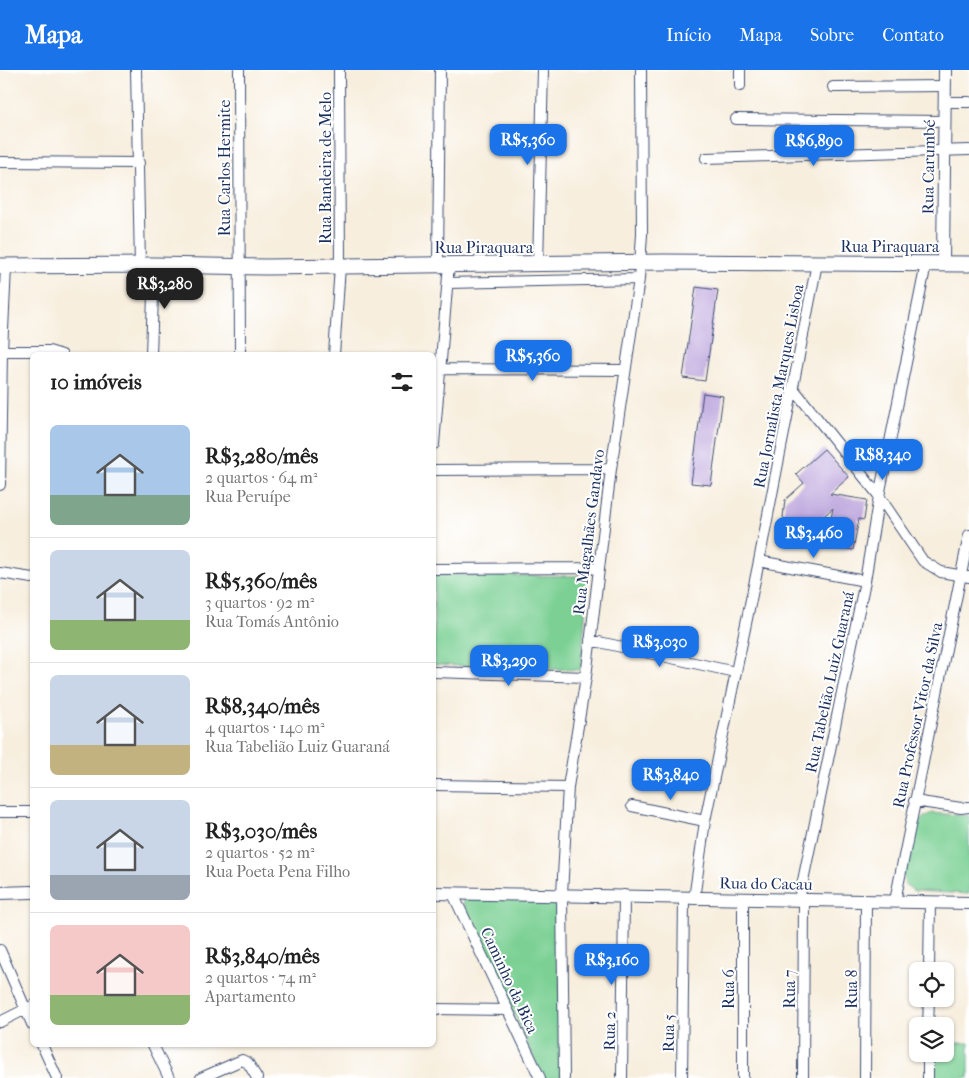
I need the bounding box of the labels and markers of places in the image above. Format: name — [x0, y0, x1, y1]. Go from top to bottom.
pin: R$5,360 — [482, 124, 574, 166]
pin: R$6,890 — [768, 124, 860, 167]
pin: R$3,280 — [119, 268, 211, 310]
pin: R$5,360 — [487, 340, 579, 382]
pin: R$8,340 — [837, 438, 929, 481]
pin: R$3,460 — [768, 516, 860, 559]
pin: R$3,030 — [614, 626, 706, 668]
pin: R$3,290 — [463, 644, 555, 687]
pin: R$3,840 — [625, 758, 717, 801]
pin: R$3,160 — [566, 944, 658, 986]

